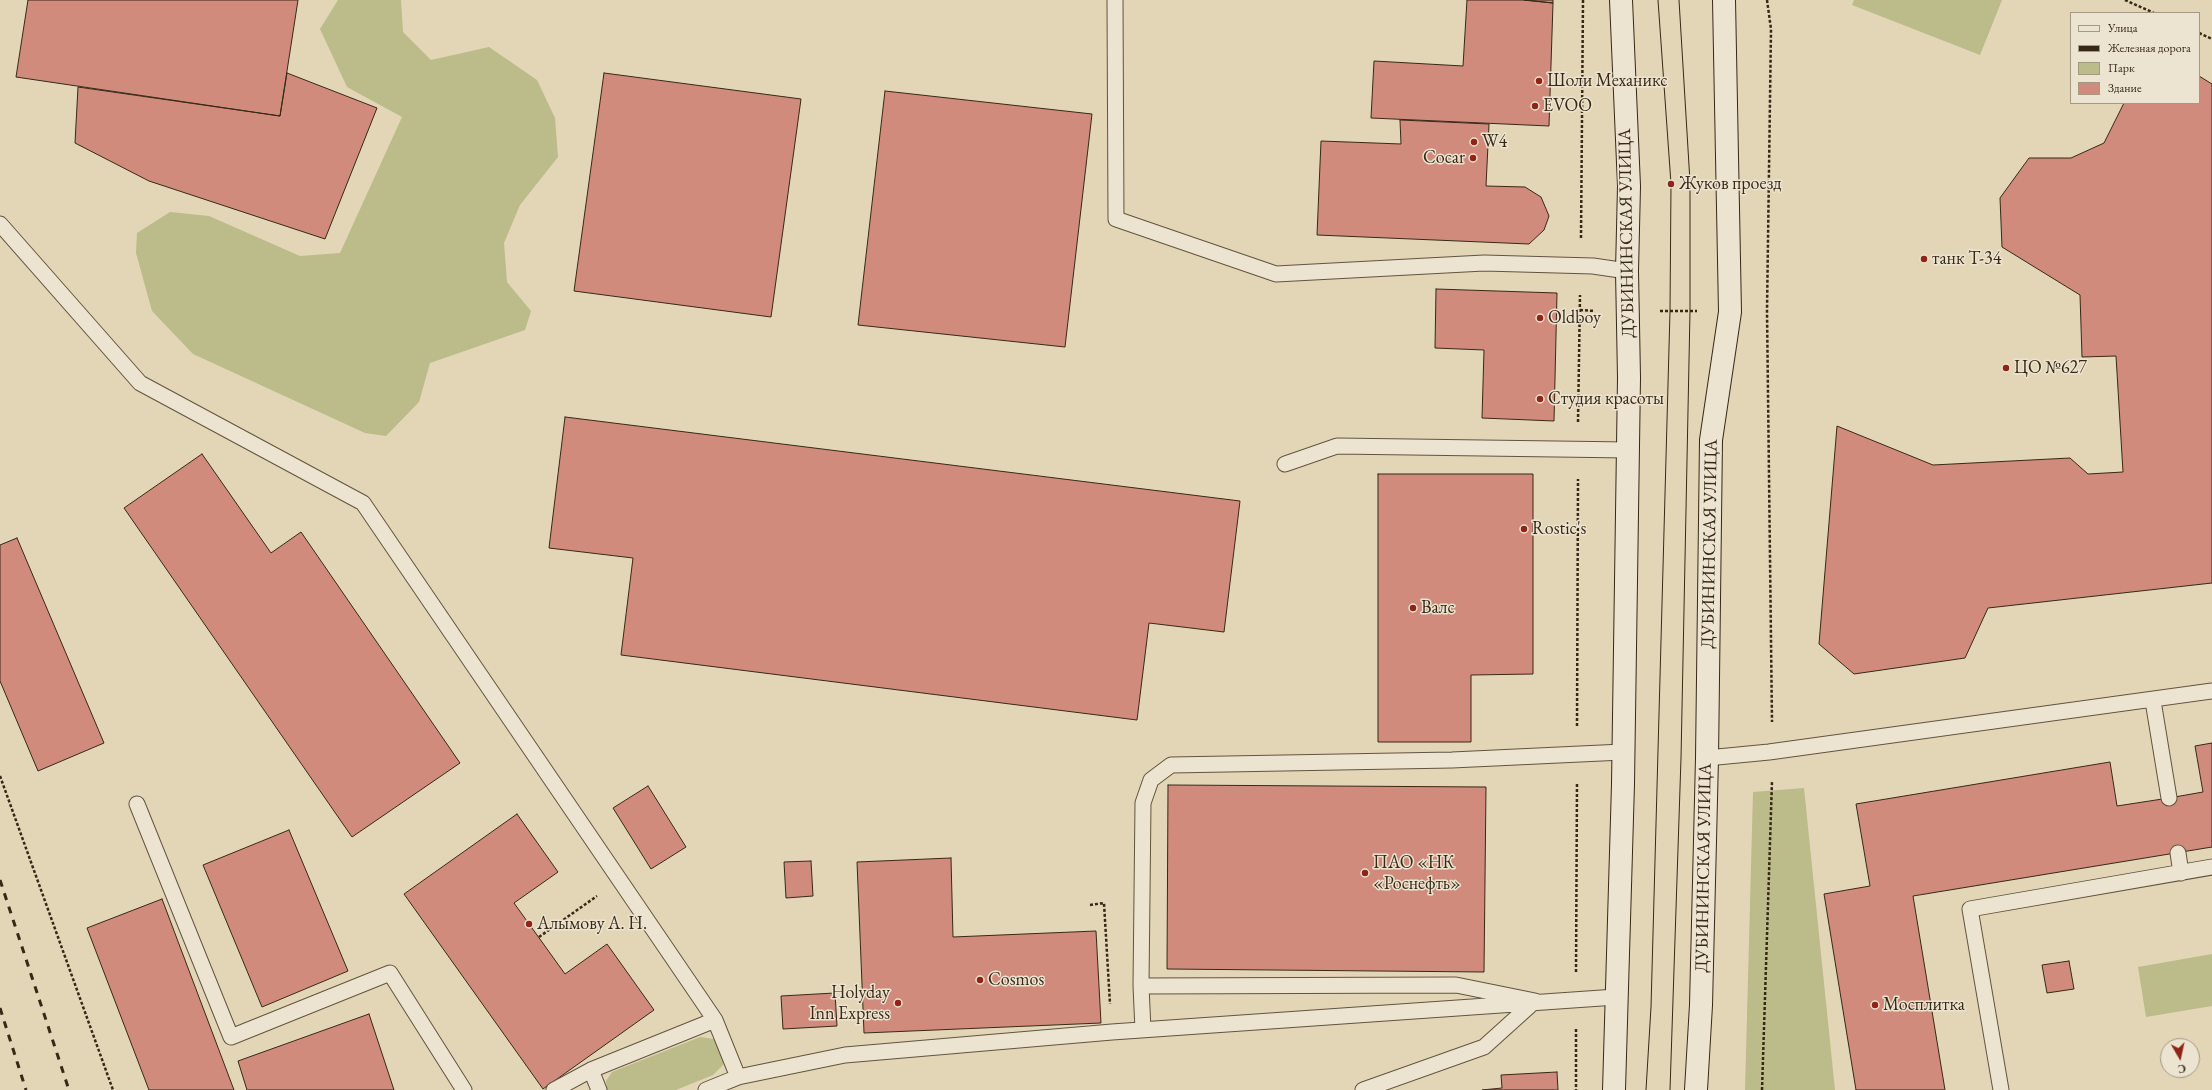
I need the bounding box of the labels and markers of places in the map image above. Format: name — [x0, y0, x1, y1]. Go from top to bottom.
place label: Шоли Механикс — [1547, 70, 1668, 92]
marker: Шоли Механикс — [1534, 76, 1544, 86]
place label: EVOO — [1543, 95, 1592, 117]
marker: EVOO — [1530, 101, 1540, 111]
place label: W4 — [1482, 131, 1507, 153]
marker: W4 — [1469, 137, 1479, 147]
place label: Cocar — [1423, 147, 1465, 169]
marker: Cocar — [1468, 153, 1478, 163]
place label: Жуков проезд — [1679, 173, 1781, 195]
marker: Жуков проезд — [1666, 179, 1676, 189]
place label: танк Т-34 — [1932, 248, 2001, 270]
marker: танк Т-34 — [1919, 254, 1929, 264]
place label: Oldboy — [1548, 307, 1601, 329]
marker: Oldboy — [1535, 313, 1545, 323]
place label: ЦО №627 — [2014, 357, 2087, 379]
marker: ЦО №627 — [2001, 363, 2011, 373]
place label: Студия красоты — [1548, 388, 1664, 410]
marker: Студия красоты — [1535, 394, 1545, 404]
place label: Rostic's — [1532, 518, 1586, 540]
marker: Rostic's — [1519, 524, 1529, 534]
place label: Валс — [1421, 597, 1455, 619]
marker: Валс — [1408, 603, 1418, 613]
place label: ПАО «НК «Роснефть» — [1373, 852, 1461, 894]
marker: ПАО «НК «Роснефть» — [1360, 868, 1370, 878]
place label: Алымову А. Н. — [537, 913, 647, 935]
marker: Алымову А. Н. — [524, 919, 534, 929]
place label: Cosmos — [988, 969, 1044, 991]
marker: Cosmos — [975, 975, 985, 985]
place label: Holyday Inn Express — [809, 982, 890, 1024]
place label: Мосплитка — [1883, 994, 1965, 1016]
marker: Holyday Inn Express — [893, 998, 903, 1008]
marker: Мосплитка — [1870, 1000, 1880, 1010]

